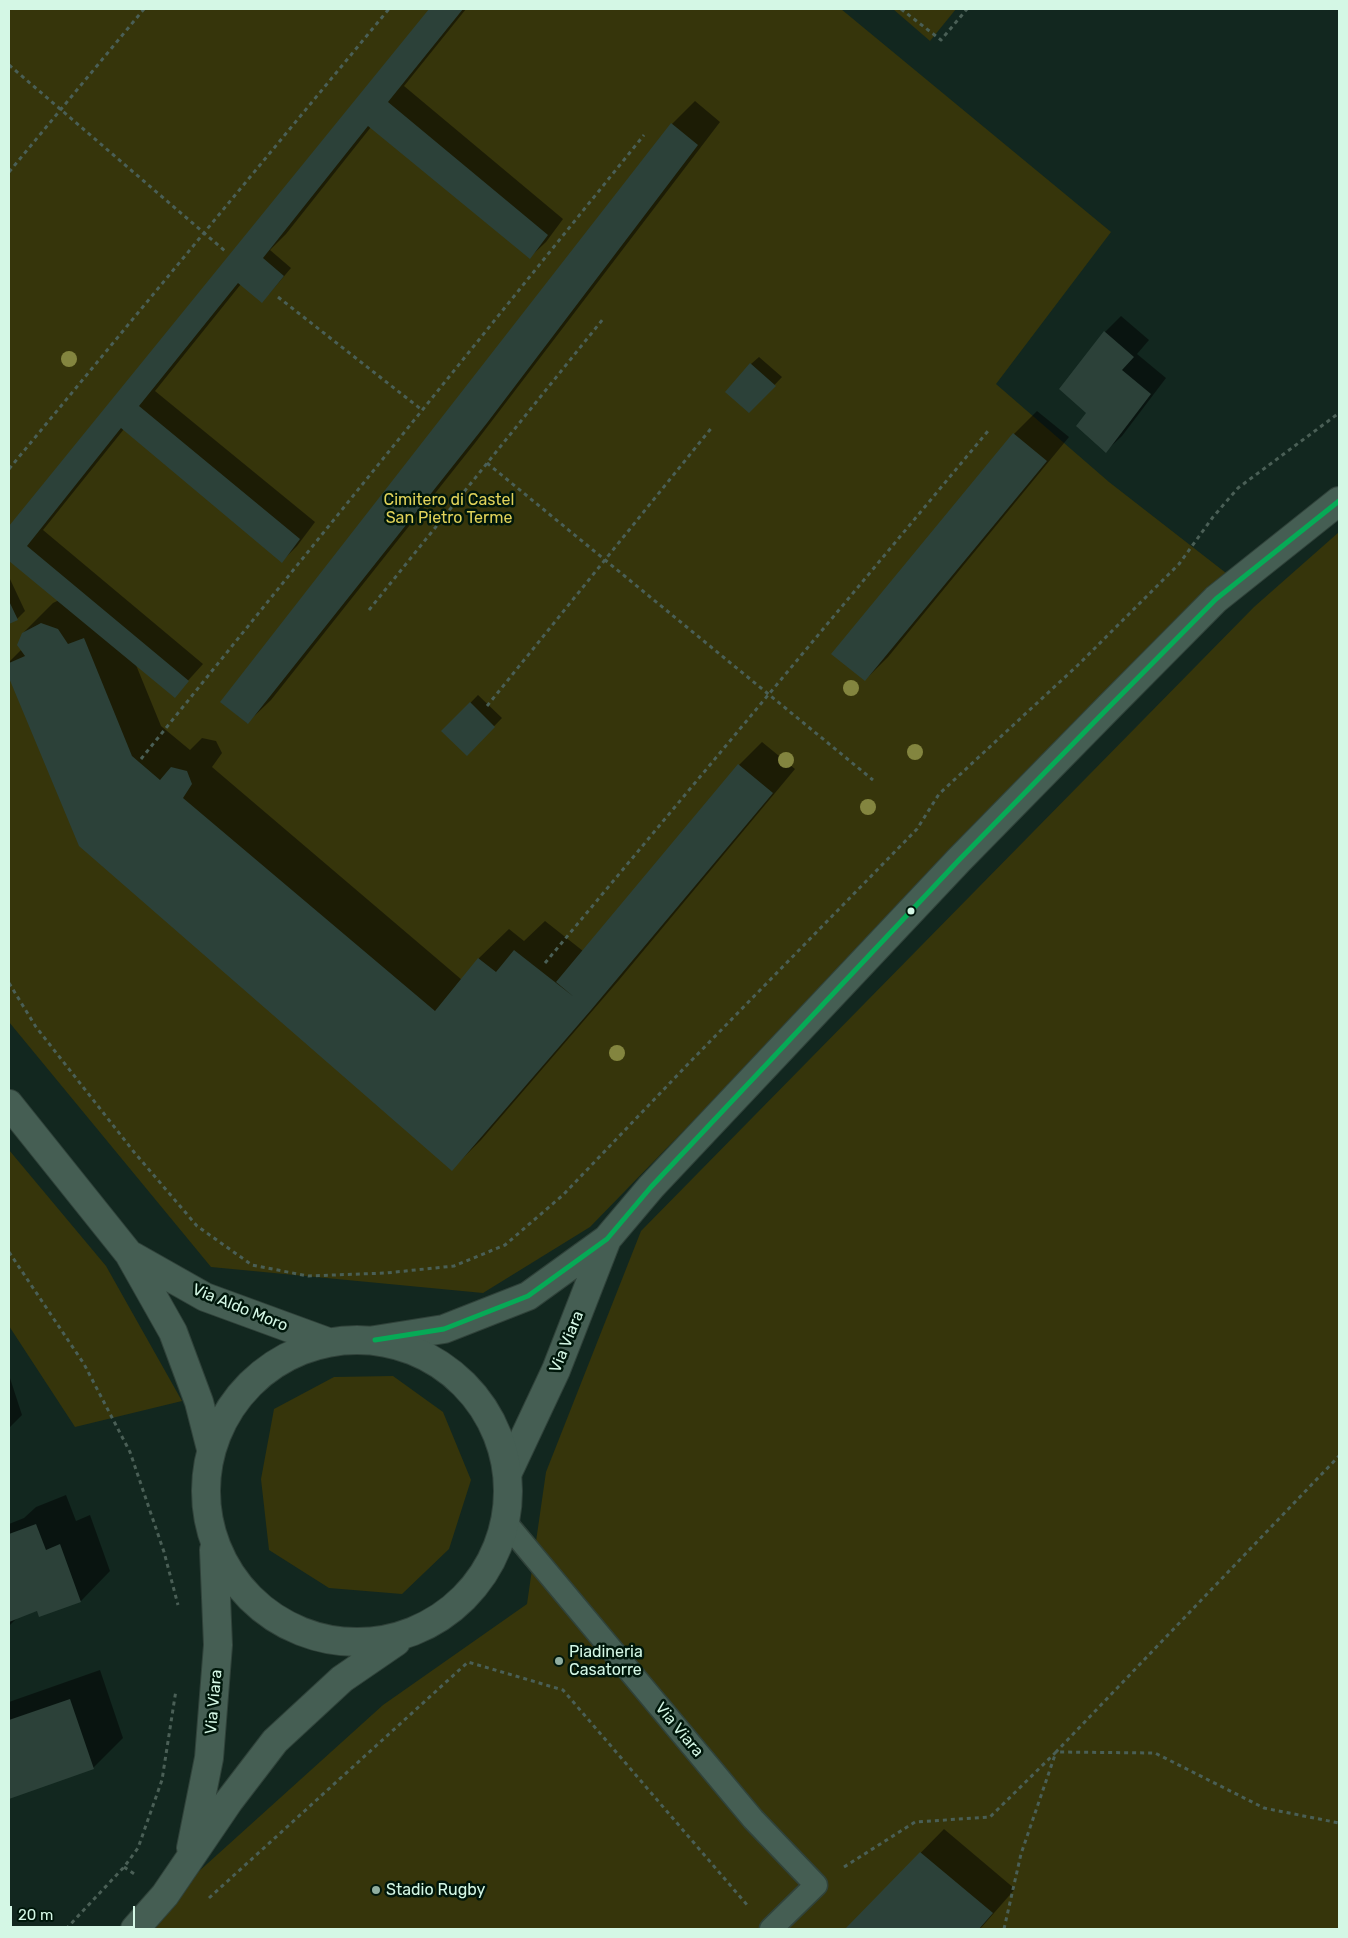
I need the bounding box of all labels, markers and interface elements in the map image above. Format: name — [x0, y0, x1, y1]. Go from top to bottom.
park label: Cimitero di Castel San Pietro Terme — [384, 490, 514, 528]
unlabelled marker — [906, 906, 916, 916]
street label: Via Aldo Moro — [189, 1280, 291, 1336]
street label: Via Viara — [546, 1308, 588, 1376]
place label: Piadineria Casatorre — [569, 1642, 643, 1680]
marker: Piadineria Casatorre — [553, 1655, 565, 1667]
street label: Via Viara — [202, 1669, 226, 1735]
street label: Via Viara — [651, 1699, 707, 1761]
place label: Stadio Rugby — [386, 1880, 485, 1900]
marker: Stadio Rugby — [370, 1884, 382, 1896]
scale bar — [12, 1896, 138, 1928]
text: 20 m — [18, 1906, 53, 1924]

